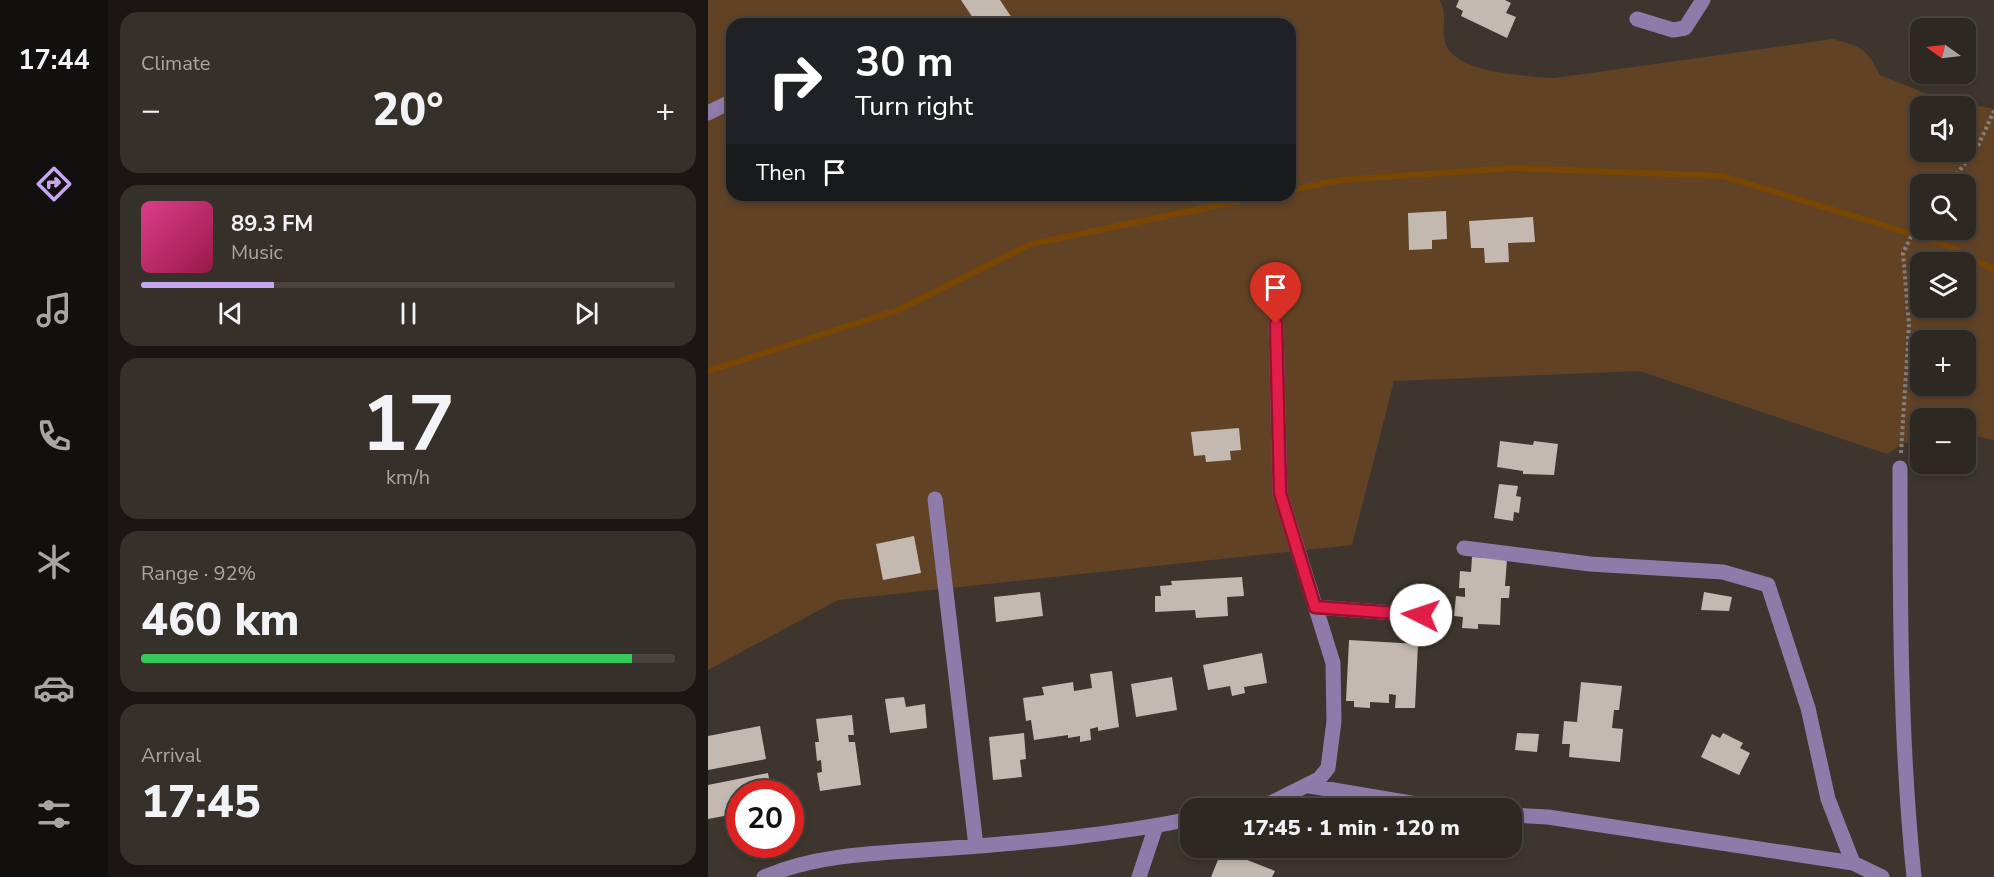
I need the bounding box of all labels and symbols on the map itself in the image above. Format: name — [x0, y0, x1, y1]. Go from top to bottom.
north arrow — [1910, 18, 1976, 84]
pin — [1250, 262, 1301, 324]
position arrow — [1389, 583, 1453, 647]
speed limit sign: 20 — [726, 780, 804, 858]

